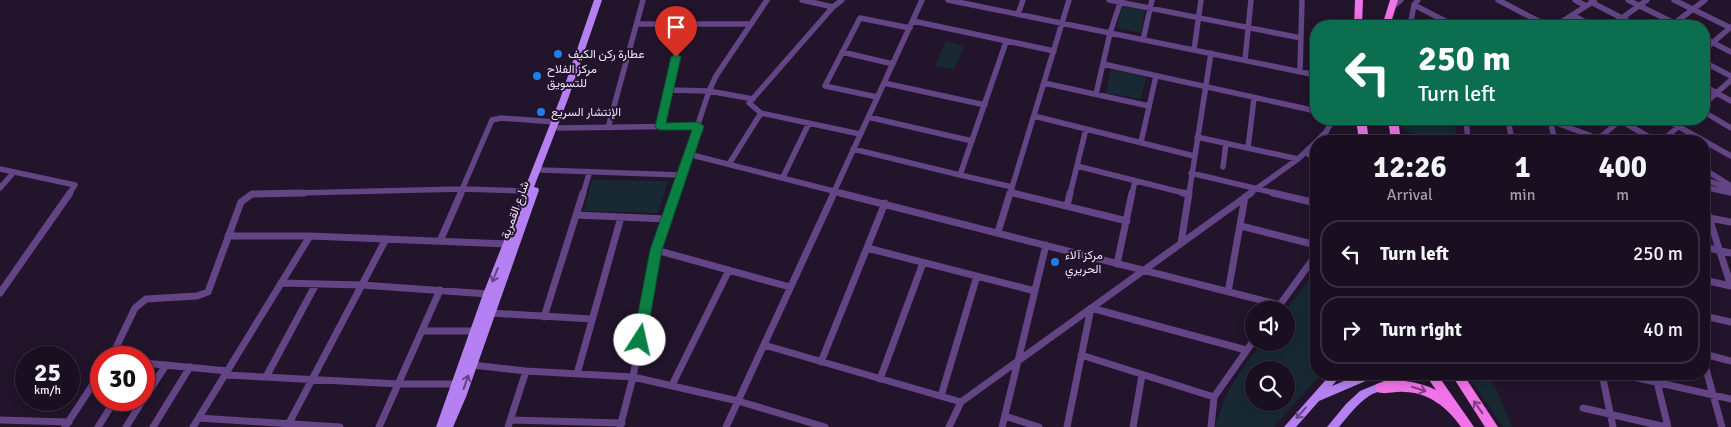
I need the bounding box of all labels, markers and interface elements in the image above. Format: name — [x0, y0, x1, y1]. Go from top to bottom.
pin — [655, 6, 697, 57]
icon: arrive — [662, 13, 690, 41]
text: 250 m — [1418, 37, 1511, 80]
icon: left — [1335, 40, 1400, 105]
place label: عطارة ركن الكيف — [568, 47, 644, 62]
marker: عطارة ركن الكيف — [552, 48, 564, 60]
place label: مركز الفلاح للتسويق — [547, 62, 597, 91]
marker: مركز الفلاح للتسويق — [531, 70, 543, 82]
text: Turn left — [1418, 80, 1496, 107]
place label: الإنتشار السريع — [551, 105, 621, 121]
marker: الإنتشار السريع — [535, 106, 547, 118]
text: 12:26 — [1373, 149, 1447, 186]
text: 1 — [1514, 149, 1531, 186]
text: 400 — [1598, 149, 1647, 186]
street label: شارع القمرية — [498, 179, 534, 241]
text: Arrival — [1387, 185, 1433, 205]
text: min — [1510, 185, 1535, 205]
text: m — [1616, 185, 1629, 205]
icon: left — [1337, 240, 1365, 268]
text: Turn left — [1380, 242, 1449, 266]
text: 250 m — [1633, 242, 1683, 266]
place label: مركز آلاء الحريري — [1065, 248, 1103, 279]
marker: مركز آلاء الحريري — [1049, 256, 1061, 268]
one-way arrow — [490, 267, 499, 282]
map controls — [1245, 301, 1295, 411]
button: sound — [1245, 301, 1295, 351]
position arrow — [613, 313, 665, 365]
icon: right — [1337, 316, 1365, 344]
text: Turn right — [1380, 318, 1462, 342]
text: 40 m — [1643, 318, 1683, 342]
speed limit sign: 30 — [90, 346, 155, 411]
text: 25 — [34, 357, 61, 388]
button: search — [1245, 361, 1295, 411]
one-way arrow — [462, 374, 471, 390]
text: km/h — [34, 383, 61, 398]
one-way arrow — [1411, 385, 1427, 394]
one-way arrow — [1473, 400, 1483, 414]
one-way arrow — [1296, 407, 1307, 420]

